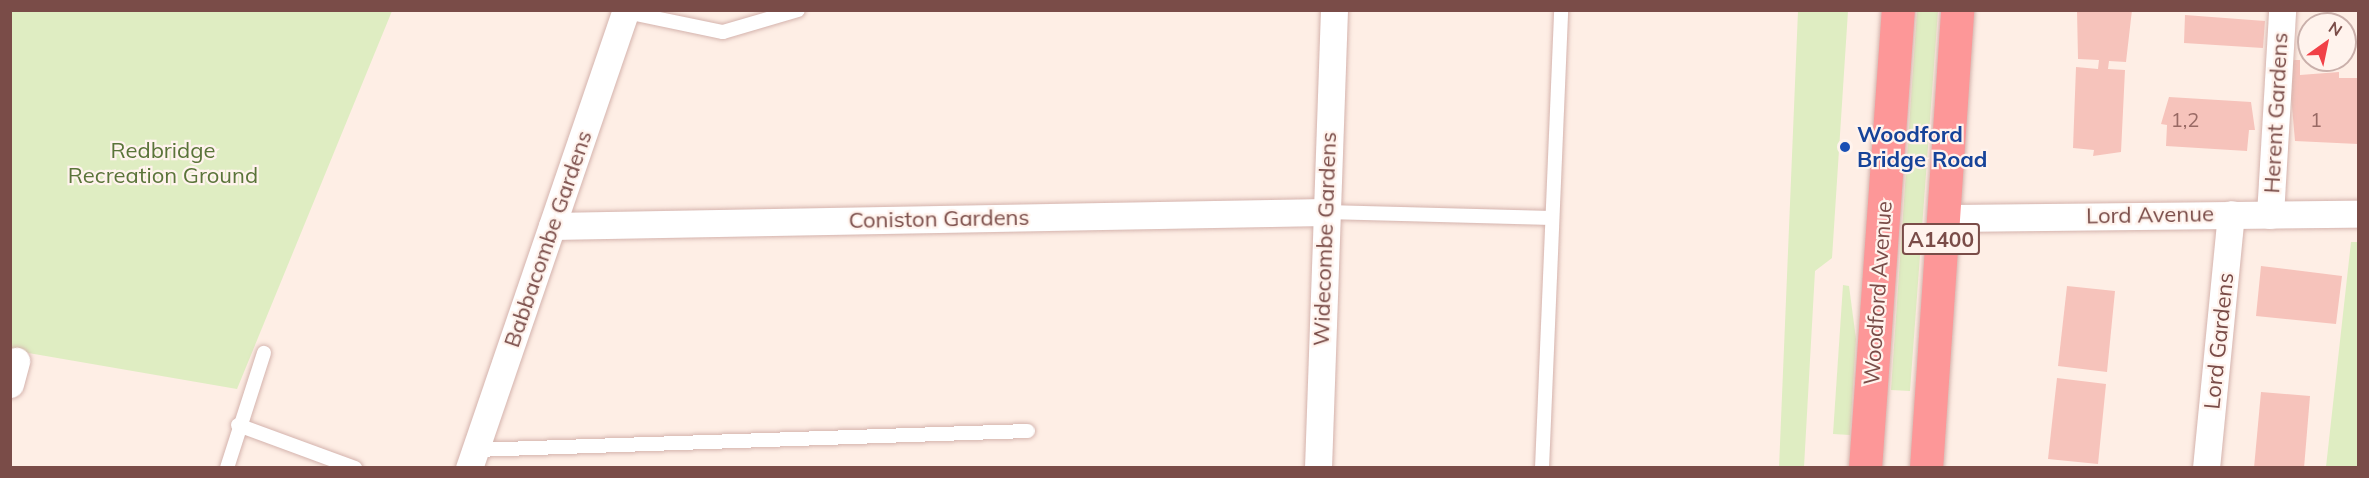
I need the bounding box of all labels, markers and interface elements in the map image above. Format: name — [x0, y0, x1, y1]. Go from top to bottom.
north arrow — [2297, 12, 2357, 72]
text: N — [2325, 17, 2346, 40]
street label: Herent Gardens — [2259, 32, 2293, 194]
house number: 1,2 — [2171, 107, 2199, 131]
house number: 1 — [2310, 107, 2322, 131]
place label: Woodford Bridge Road — [1857, 121, 1987, 172]
street label: Babbacombe Gardens — [499, 127, 597, 351]
street label: Widecombe Gardens — [1308, 131, 1342, 347]
park label: Redbridge Recreation Ground — [68, 137, 258, 188]
marker: Woodford Bridge Road — [1838, 140, 1852, 154]
street label: Woodford Avenue — [1858, 200, 1898, 386]
street label: Lord Avenue — [2086, 201, 2214, 229]
street label: Coniston Gardens — [848, 204, 1030, 234]
road number: A1400 — [1900, 221, 1982, 257]
street label: Lord Gardens — [2199, 271, 2239, 411]

